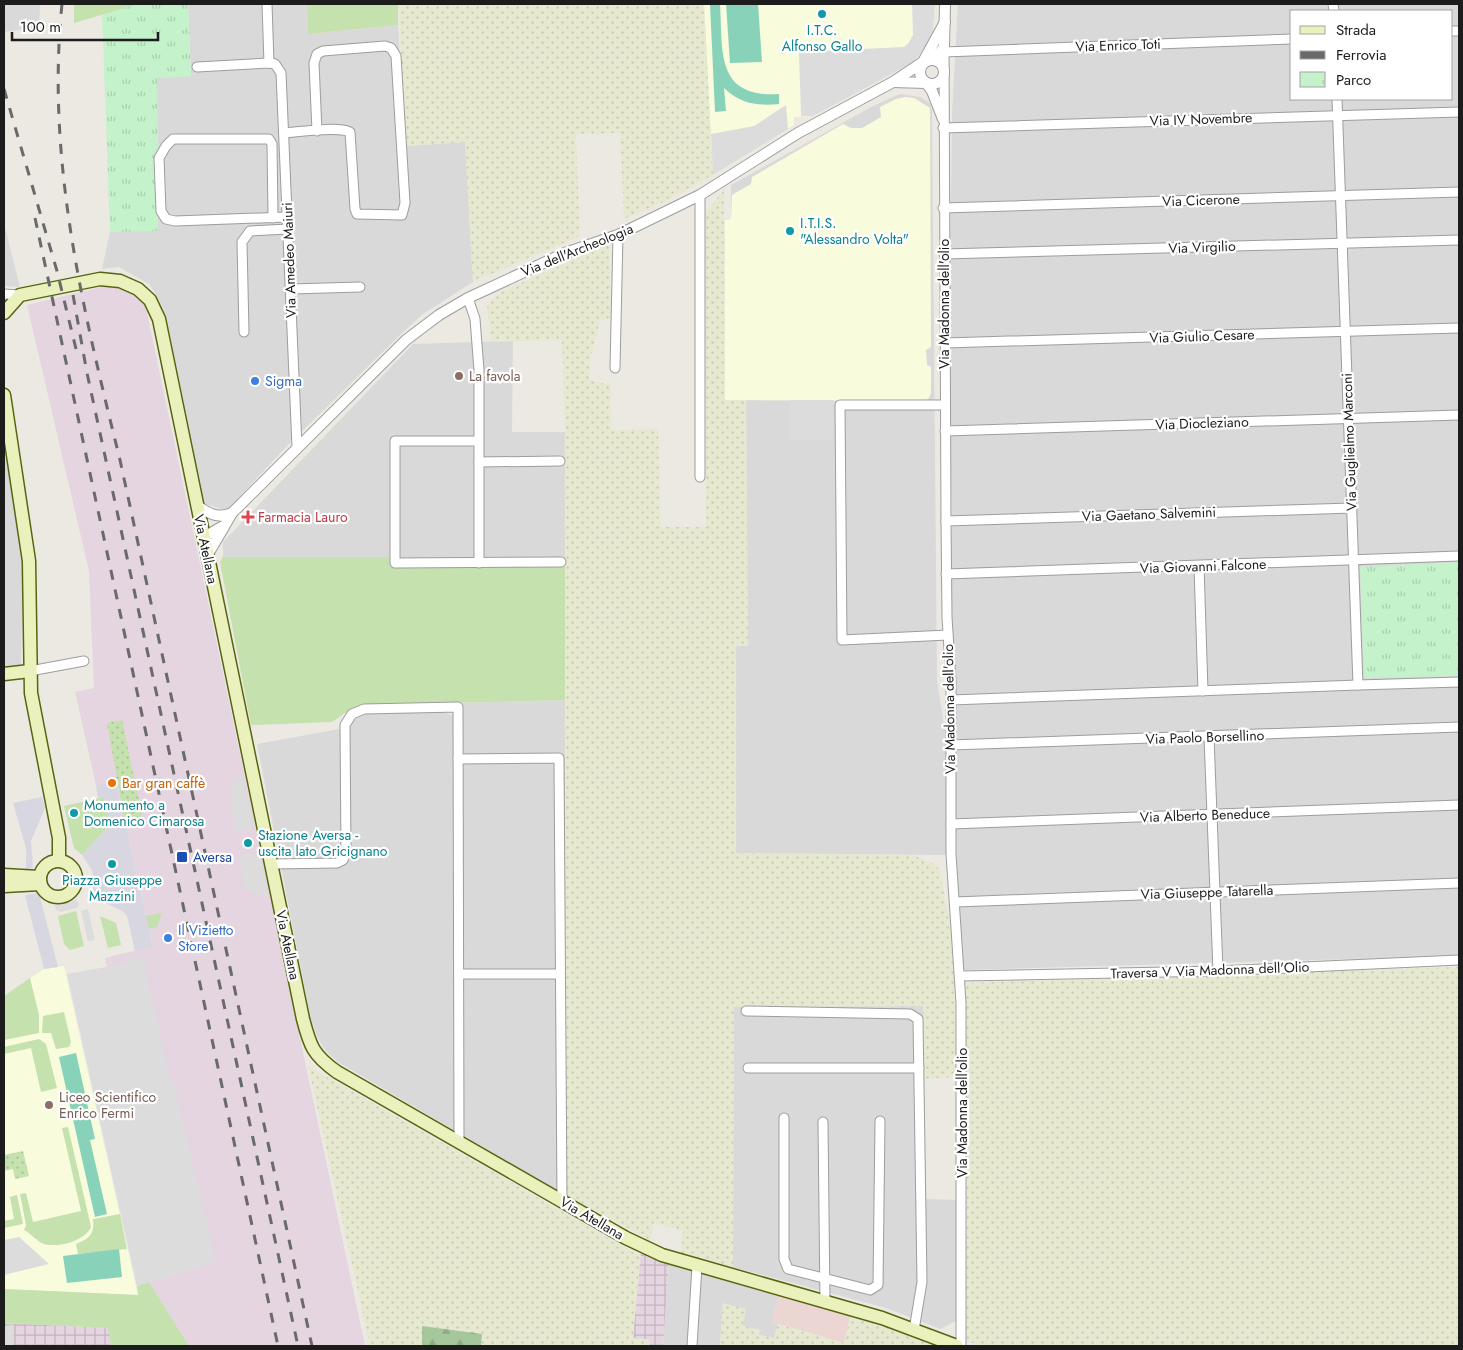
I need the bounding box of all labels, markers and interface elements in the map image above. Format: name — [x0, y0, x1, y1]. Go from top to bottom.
marker: I.T.C. Alfonso Gallo — [816, 8, 828, 20]
scale bar — [12, 10, 159, 42]
legend — [1290, 10, 1453, 100]
text: 100 m — [20, 16, 61, 38]
text: Strada — [1336, 19, 1376, 41]
place label: I.T.C. Alfonso Gallo — [782, 20, 863, 56]
street label: Via Enrico Toti — [1075, 34, 1161, 56]
text: Ferrovia — [1336, 44, 1387, 66]
text: Parco — [1336, 69, 1371, 91]
street label: Via IV Novembre — [1149, 107, 1253, 131]
street label: Via Cicerone — [1162, 189, 1240, 211]
street label: Via Amedeo Maiuri — [277, 202, 301, 318]
place label: I.T.I.S. "Alessandro Volta" — [800, 213, 909, 249]
street label: Via dell'Archeologia — [518, 218, 636, 282]
marker: I.T.I.S. "Alessandro Volta" — [784, 225, 796, 237]
street label: Via Virgilio — [1168, 236, 1236, 258]
street label: Via Madonna dell'olio — [934, 239, 954, 369]
street label: Via Giulio Cesare — [1149, 324, 1255, 348]
place label: La favola — [469, 366, 520, 386]
marker: La favola — [453, 370, 465, 382]
place label: Sigma — [265, 371, 302, 391]
street label: Via Guglielmo Marconi — [1337, 373, 1361, 511]
marker: Sigma — [249, 375, 261, 387]
street label: Via Diocleziano — [1155, 411, 1249, 435]
street label: Via Gaetano Salvemini — [1082, 502, 1216, 526]
place label: Farmacia Lauro — [258, 507, 348, 527]
marker: Farmacia Lauro — [242, 511, 254, 523]
street label: Via Atellana — [189, 512, 223, 586]
street label: Via Giovanni Falcone — [1139, 554, 1267, 578]
street label: Via Madonna dell'olio — [938, 643, 960, 774]
street label: Via Paolo Borsellino — [1145, 725, 1265, 749]
place label: Bar gran caffè — [122, 773, 205, 793]
marker: Bar gran caffè — [106, 777, 118, 789]
place label: Monumento a Domenico Cimarosa — [84, 795, 204, 831]
street label: Via Alberto Beneduce — [1140, 803, 1270, 827]
marker: Monumento a Domenico Cimarosa — [68, 807, 80, 819]
place label: Stazione Aversa - uscita lato Gricignano — [258, 825, 388, 861]
marker: Stazione Aversa - uscita lato Gricignano — [242, 837, 254, 849]
place label: Aversa — [193, 847, 232, 867]
marker: Aversa — [175, 850, 189, 864]
marker: Piazza Giuseppe Mazzini — [106, 858, 118, 870]
place label: Piazza Giuseppe Mazzini — [62, 870, 162, 906]
street label: Via Giuseppe Tatarella — [1140, 880, 1274, 904]
street label: Via Atellana — [271, 908, 305, 982]
place label: Il Vizietto Store — [178, 920, 234, 956]
marker: Il Vizietto Store — [162, 932, 174, 944]
street label: Traversa V Via Madonna dell'Olio — [1110, 957, 1310, 983]
street label: Via Madonna dell'olio — [952, 1048, 972, 1178]
place label: Liceo Scientifico Enrico Fermi — [59, 1087, 157, 1123]
marker: Liceo Scientifico Enrico Fermi — [43, 1099, 55, 1111]
street label: Via Atellana — [556, 1192, 628, 1244]

